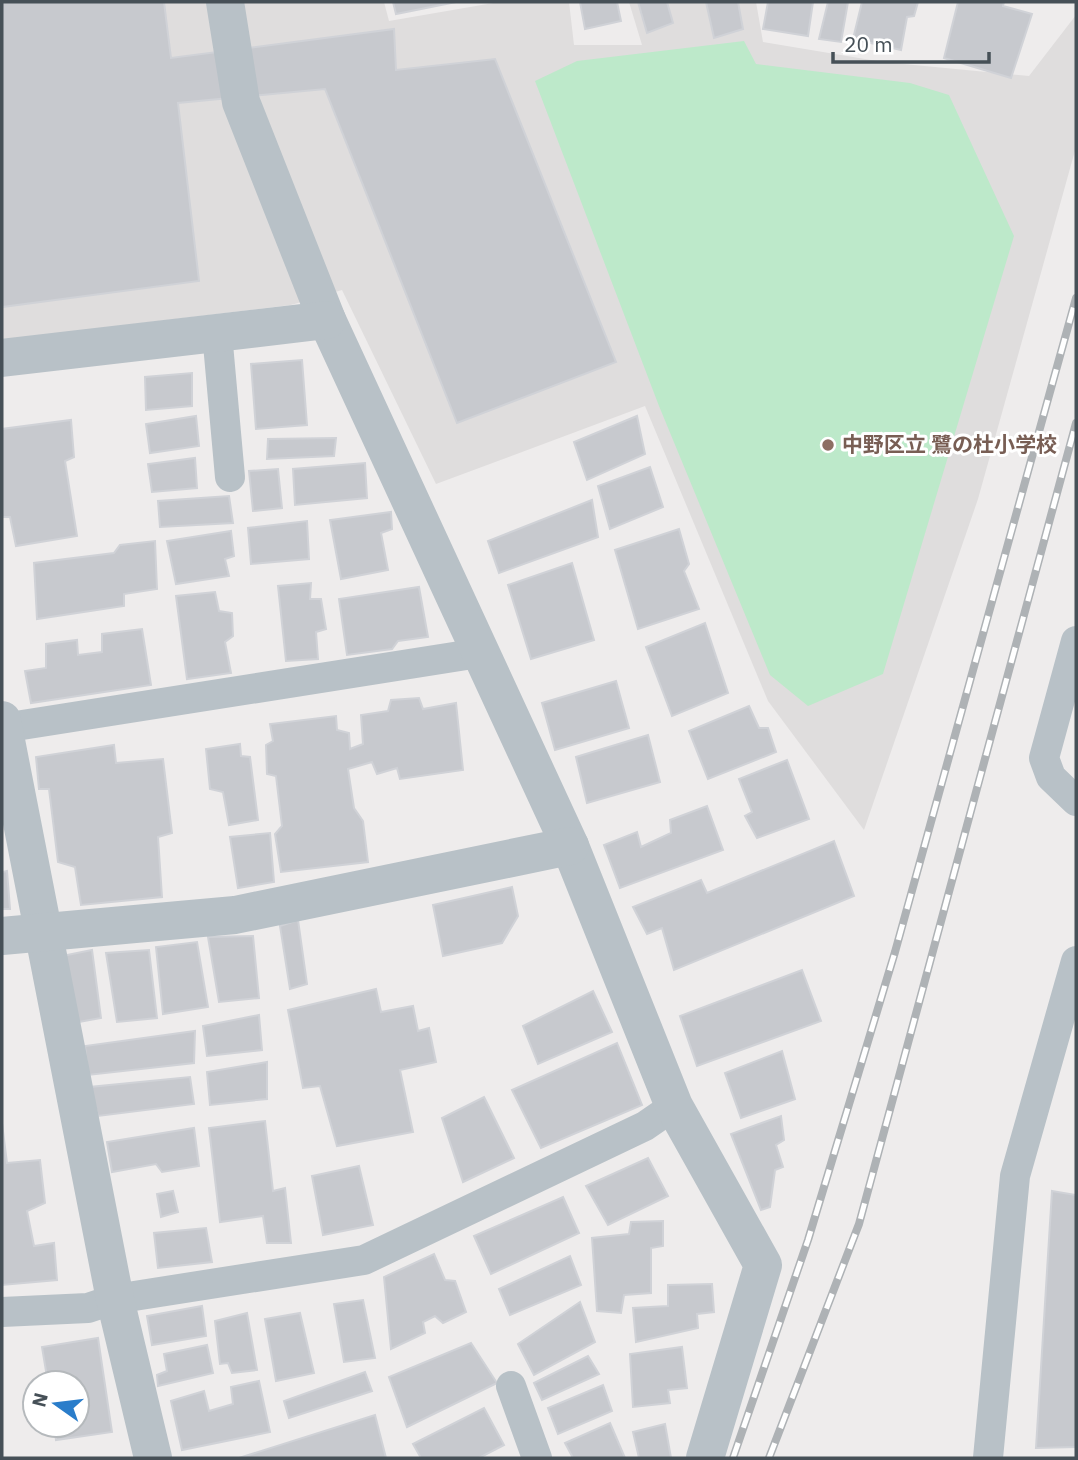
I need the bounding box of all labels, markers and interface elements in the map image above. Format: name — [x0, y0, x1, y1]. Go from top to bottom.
scale bar — [833, 21, 989, 65]
text: 20 m — [844, 30, 893, 58]
place label: 中野区立 鷺の杜小学校 — [842, 430, 1057, 458]
marker: 中野区立 鷺の杜小学校 — [820, 437, 836, 453]
north arrow — [21, 1369, 91, 1439]
text: N — [26, 1390, 53, 1409]

